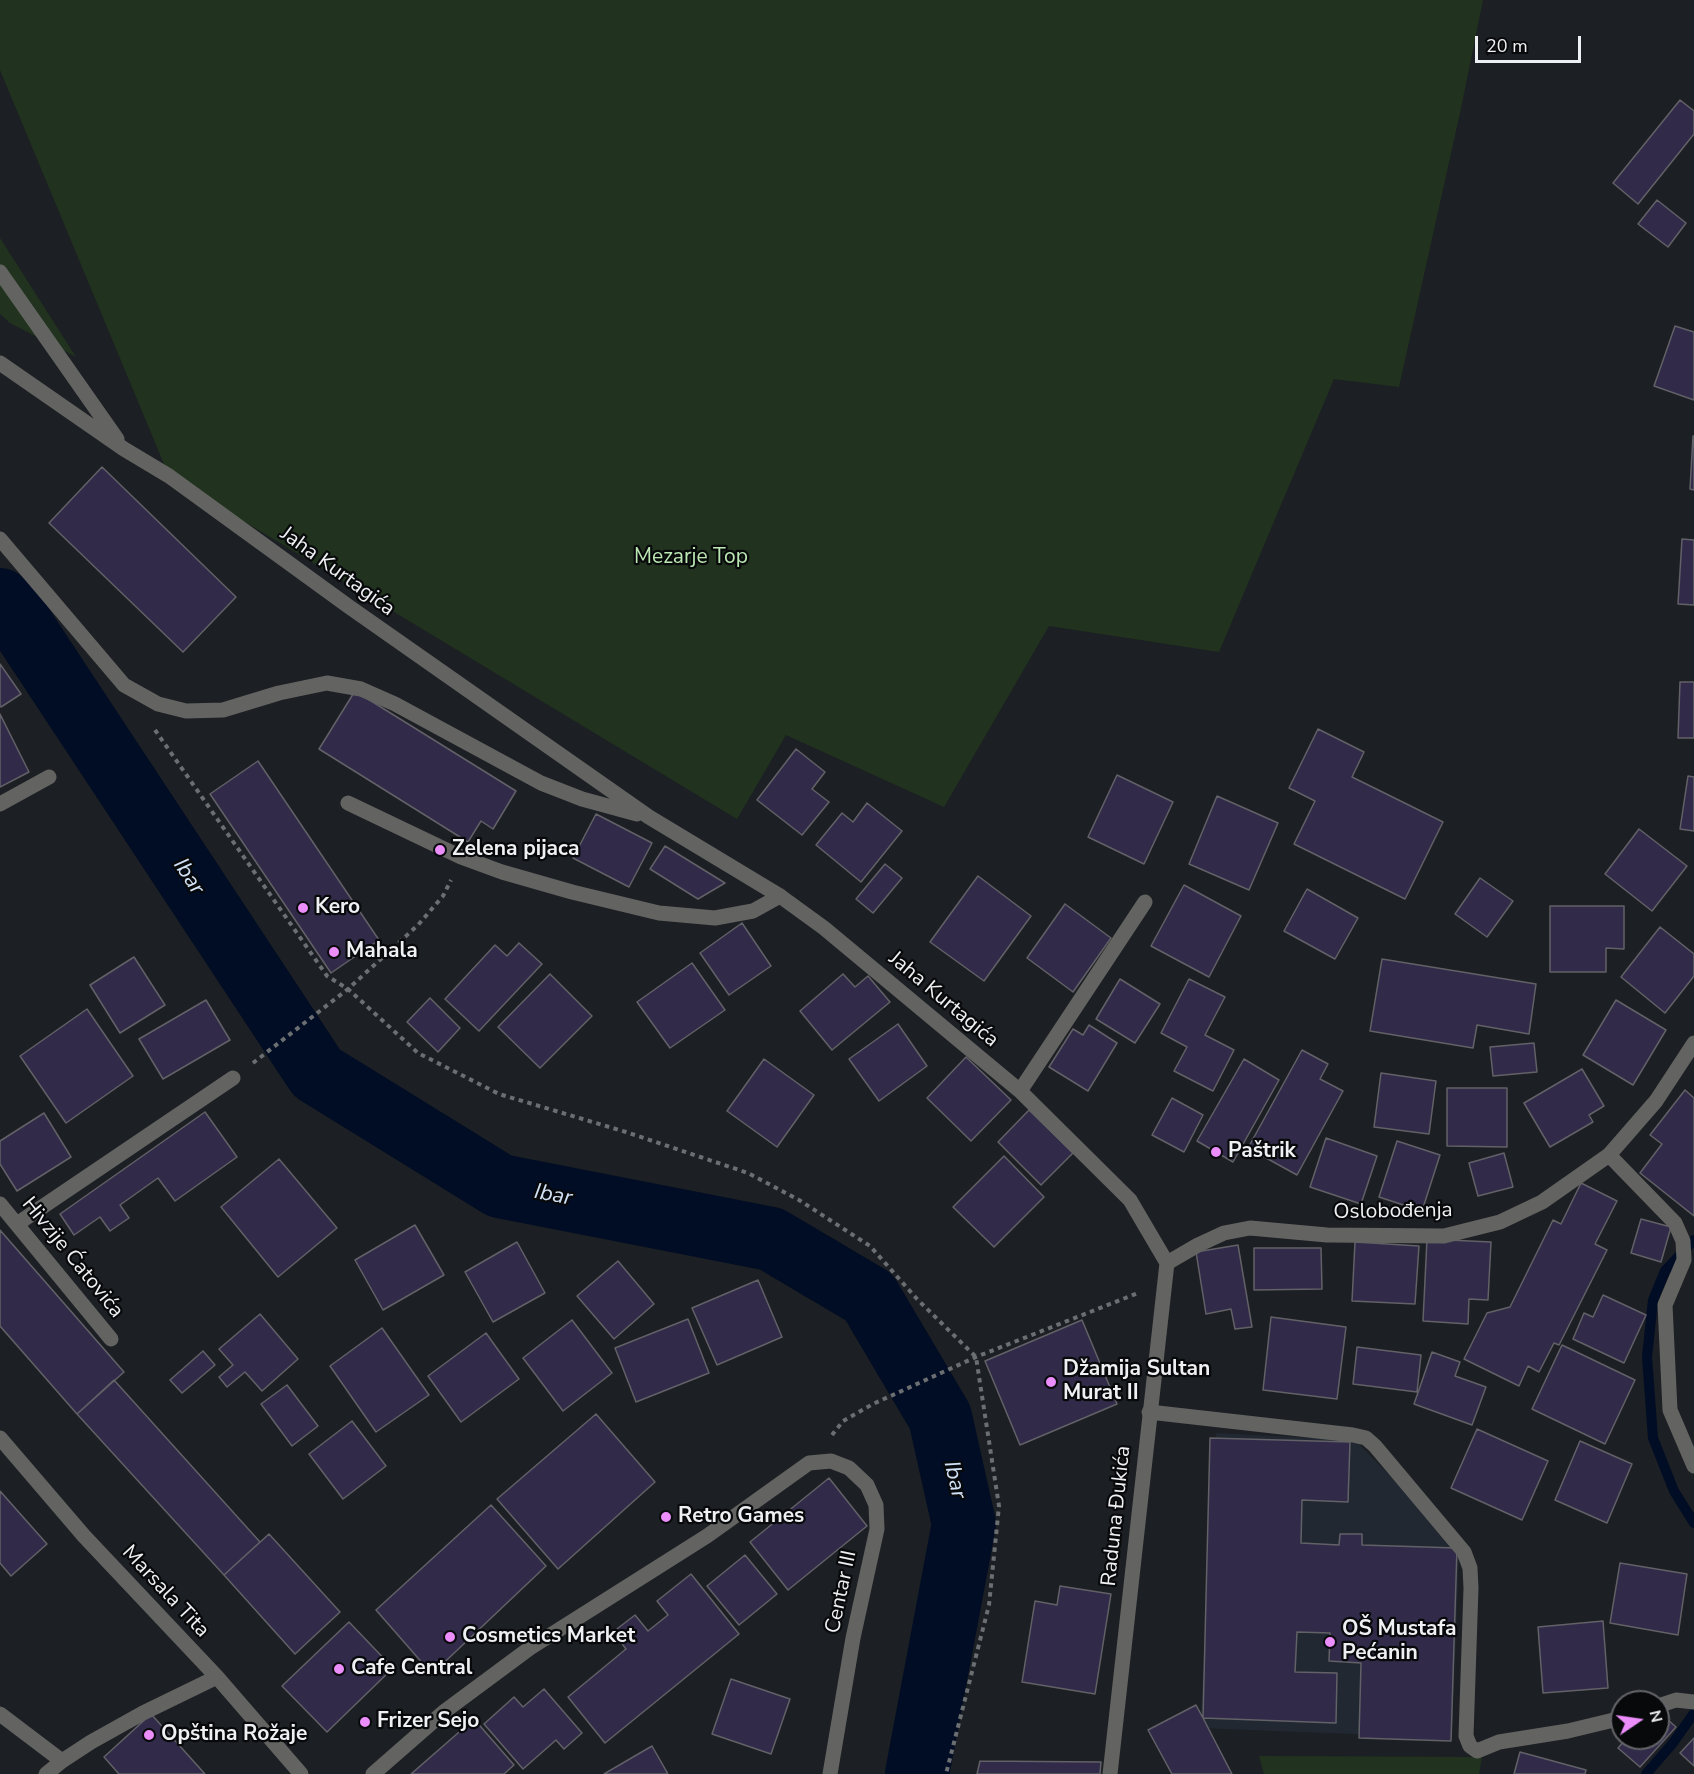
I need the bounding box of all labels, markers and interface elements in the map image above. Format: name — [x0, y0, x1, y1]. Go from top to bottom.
scale bar — [1478, 24, 1584, 62]
text: 20 m — [1486, 34, 1528, 58]
street label: Jaha Kurtagića — [275, 522, 399, 622]
park label: Mezarje Top — [634, 545, 748, 571]
place label: Zelena pijaca — [452, 837, 579, 863]
marker: Zelena pijaca — [433, 843, 447, 857]
water label: Ibar — [167, 854, 209, 900]
place label: Kero — [315, 895, 360, 921]
marker: Kero — [296, 901, 310, 915]
place label: Mahala — [346, 939, 418, 965]
marker: Mahala — [327, 945, 341, 959]
street label: Jaha Kurtagića — [883, 947, 1003, 1053]
place label: Paštrik — [1228, 1139, 1296, 1165]
marker: Paštrik — [1209, 1145, 1223, 1159]
water label: Ibar — [532, 1179, 574, 1213]
street label: Hivzije Ćatovića — [16, 1193, 128, 1323]
street label: Oslobođenja — [1333, 1198, 1453, 1226]
place label: Džamija Sultan Murat II — [1063, 1357, 1210, 1407]
marker: Džamija Sultan Murat II — [1044, 1375, 1058, 1389]
street label: Raduna Ðukića — [1097, 1445, 1137, 1587]
water label: Ibar — [937, 1459, 971, 1501]
place label: Retro Games — [678, 1504, 804, 1530]
marker: Retro Games — [659, 1510, 673, 1524]
street label: Marsala Tita — [116, 1541, 214, 1643]
street label: Centar III — [821, 1548, 863, 1636]
place label: OŠ Mustafa Pećanin — [1342, 1617, 1457, 1667]
place label: Cosmetics Market — [462, 1624, 635, 1650]
marker: Cosmetics Market — [443, 1630, 457, 1644]
marker: OŠ Mustafa Pećanin — [1323, 1635, 1337, 1649]
place label: Cafe Central — [351, 1656, 472, 1682]
marker: Cafe Central — [332, 1662, 346, 1676]
north arrow — [1610, 1690, 1670, 1750]
text: N — [1644, 1708, 1668, 1725]
place label: Frizer Sejo — [377, 1709, 479, 1735]
marker: Frizer Sejo — [358, 1715, 372, 1729]
place label: Opština Rožaje — [161, 1722, 307, 1748]
marker: Opština Rožaje — [142, 1728, 156, 1742]

